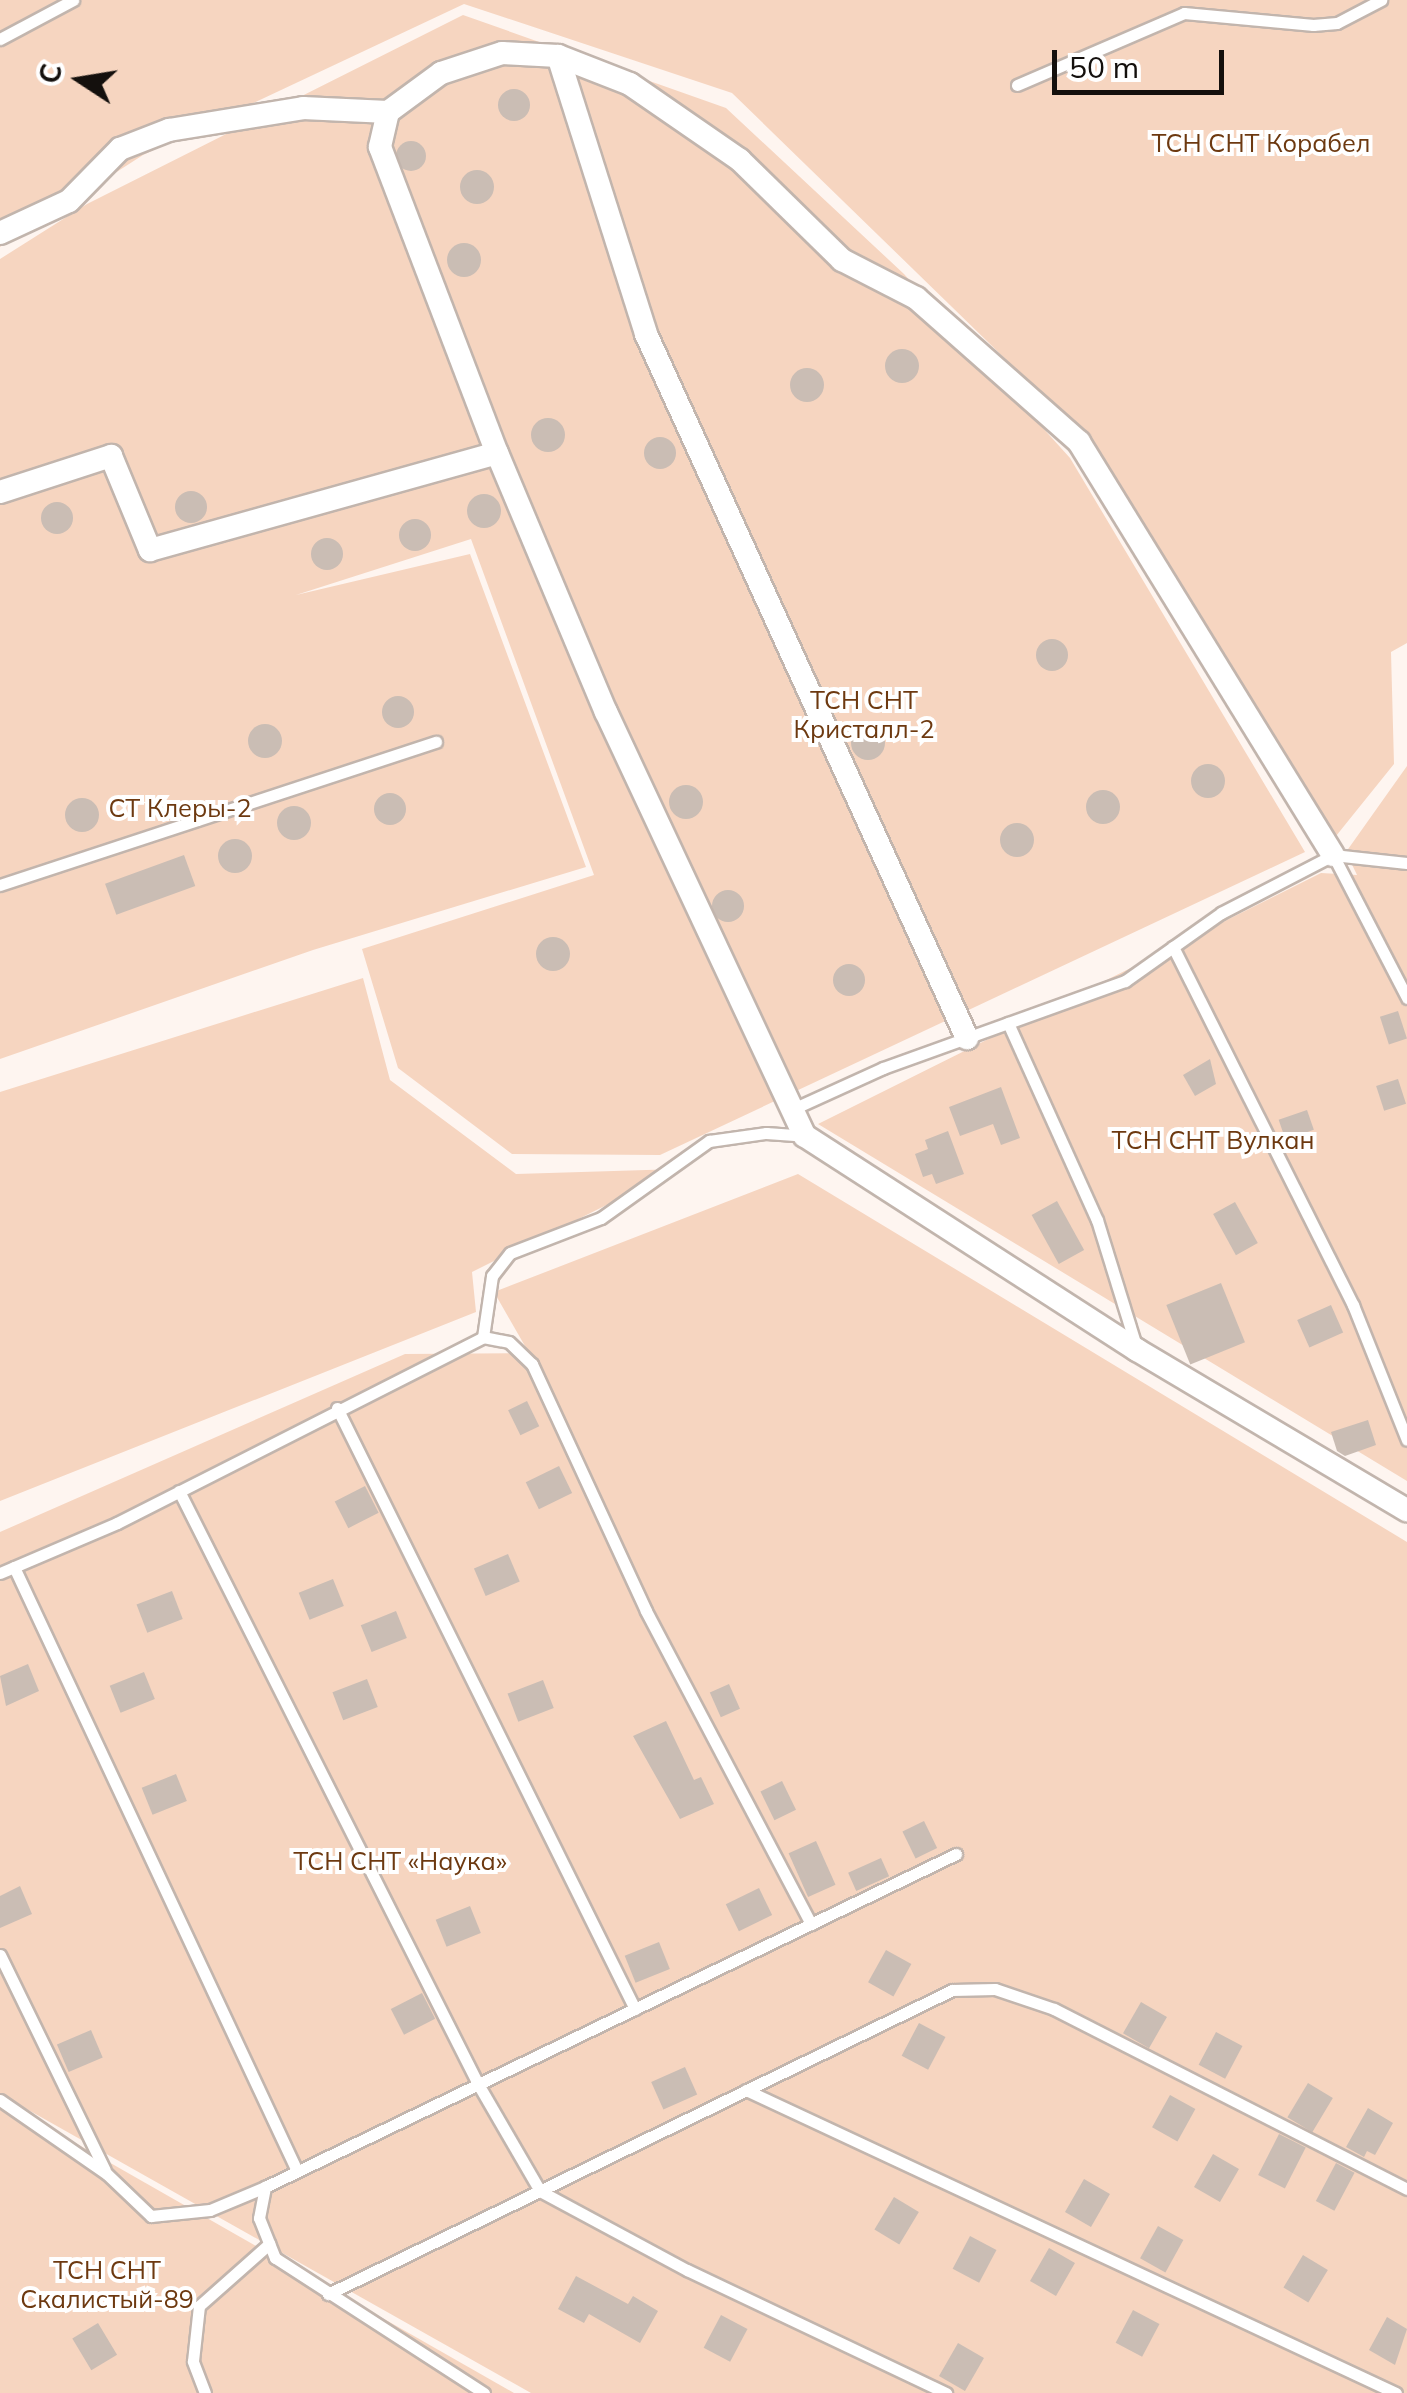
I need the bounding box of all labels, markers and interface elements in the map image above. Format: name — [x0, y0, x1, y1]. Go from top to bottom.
north arrow — [30, 30, 130, 130]
scale bar — [1057, 30, 1230, 92]
text: 50 m — [1069, 48, 1139, 86]
text: С — [31, 61, 69, 87]
park label: ТСН СНТ Корабел — [1151, 128, 1371, 158]
park label: ТСН СНТ Кристалл-2 — [794, 686, 934, 745]
park label: СТ Клеры-2 — [109, 793, 251, 823]
park label: ТСН СНТ Вулкан — [1112, 1125, 1314, 1155]
park label: ТСН СНТ «Наука» — [293, 1846, 507, 1876]
park label: ТСН СНТ Скалистый-89 — [20, 2256, 194, 2315]

